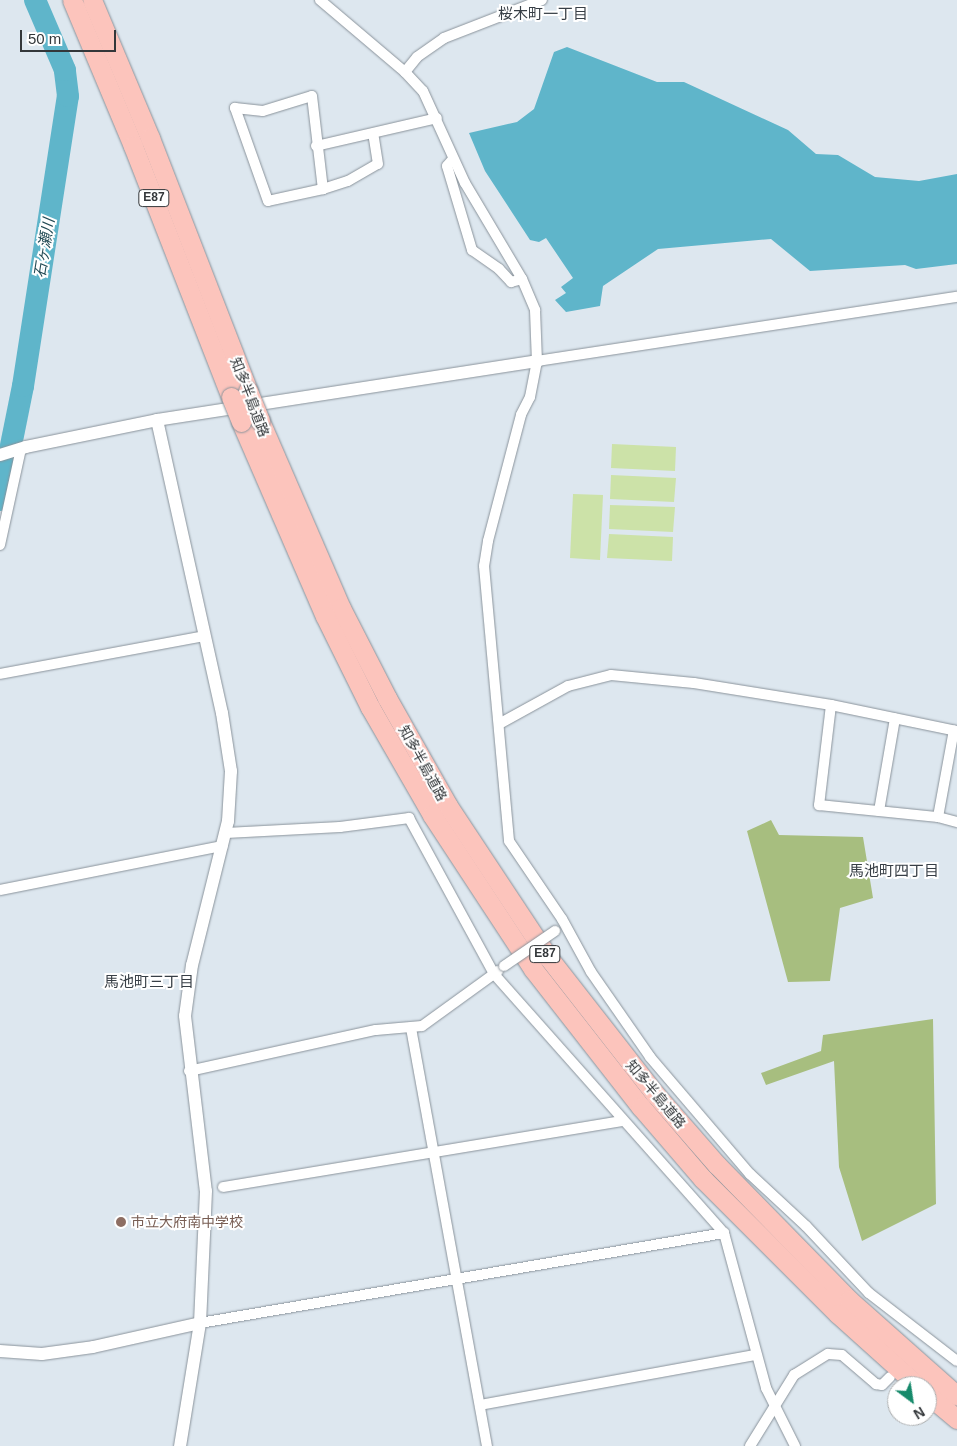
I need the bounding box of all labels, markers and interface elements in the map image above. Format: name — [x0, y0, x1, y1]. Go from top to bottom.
district label: 桜木町一丁目 — [498, 5, 588, 23]
scale bar — [22, 20, 119, 52]
text: 50 m — [28, 30, 61, 47]
road number: E87 — [138, 188, 170, 208]
water label: 石ヶ瀬川 — [30, 217, 58, 279]
street label: 知多半島道路 — [227, 355, 273, 439]
street label: 知多半島道路 — [395, 722, 451, 804]
district label: 馬池町四丁目 — [849, 862, 939, 880]
road number: E87 — [529, 944, 561, 964]
district label: 馬池町三丁目 — [104, 973, 194, 991]
street label: 知多半島道路 — [623, 1056, 689, 1132]
place label: 市立大府南中学校 — [131, 1214, 243, 1230]
marker: 市立大府南中学校 — [115, 1216, 127, 1228]
north arrow — [887, 1376, 937, 1426]
text: N — [911, 1404, 928, 1422]

